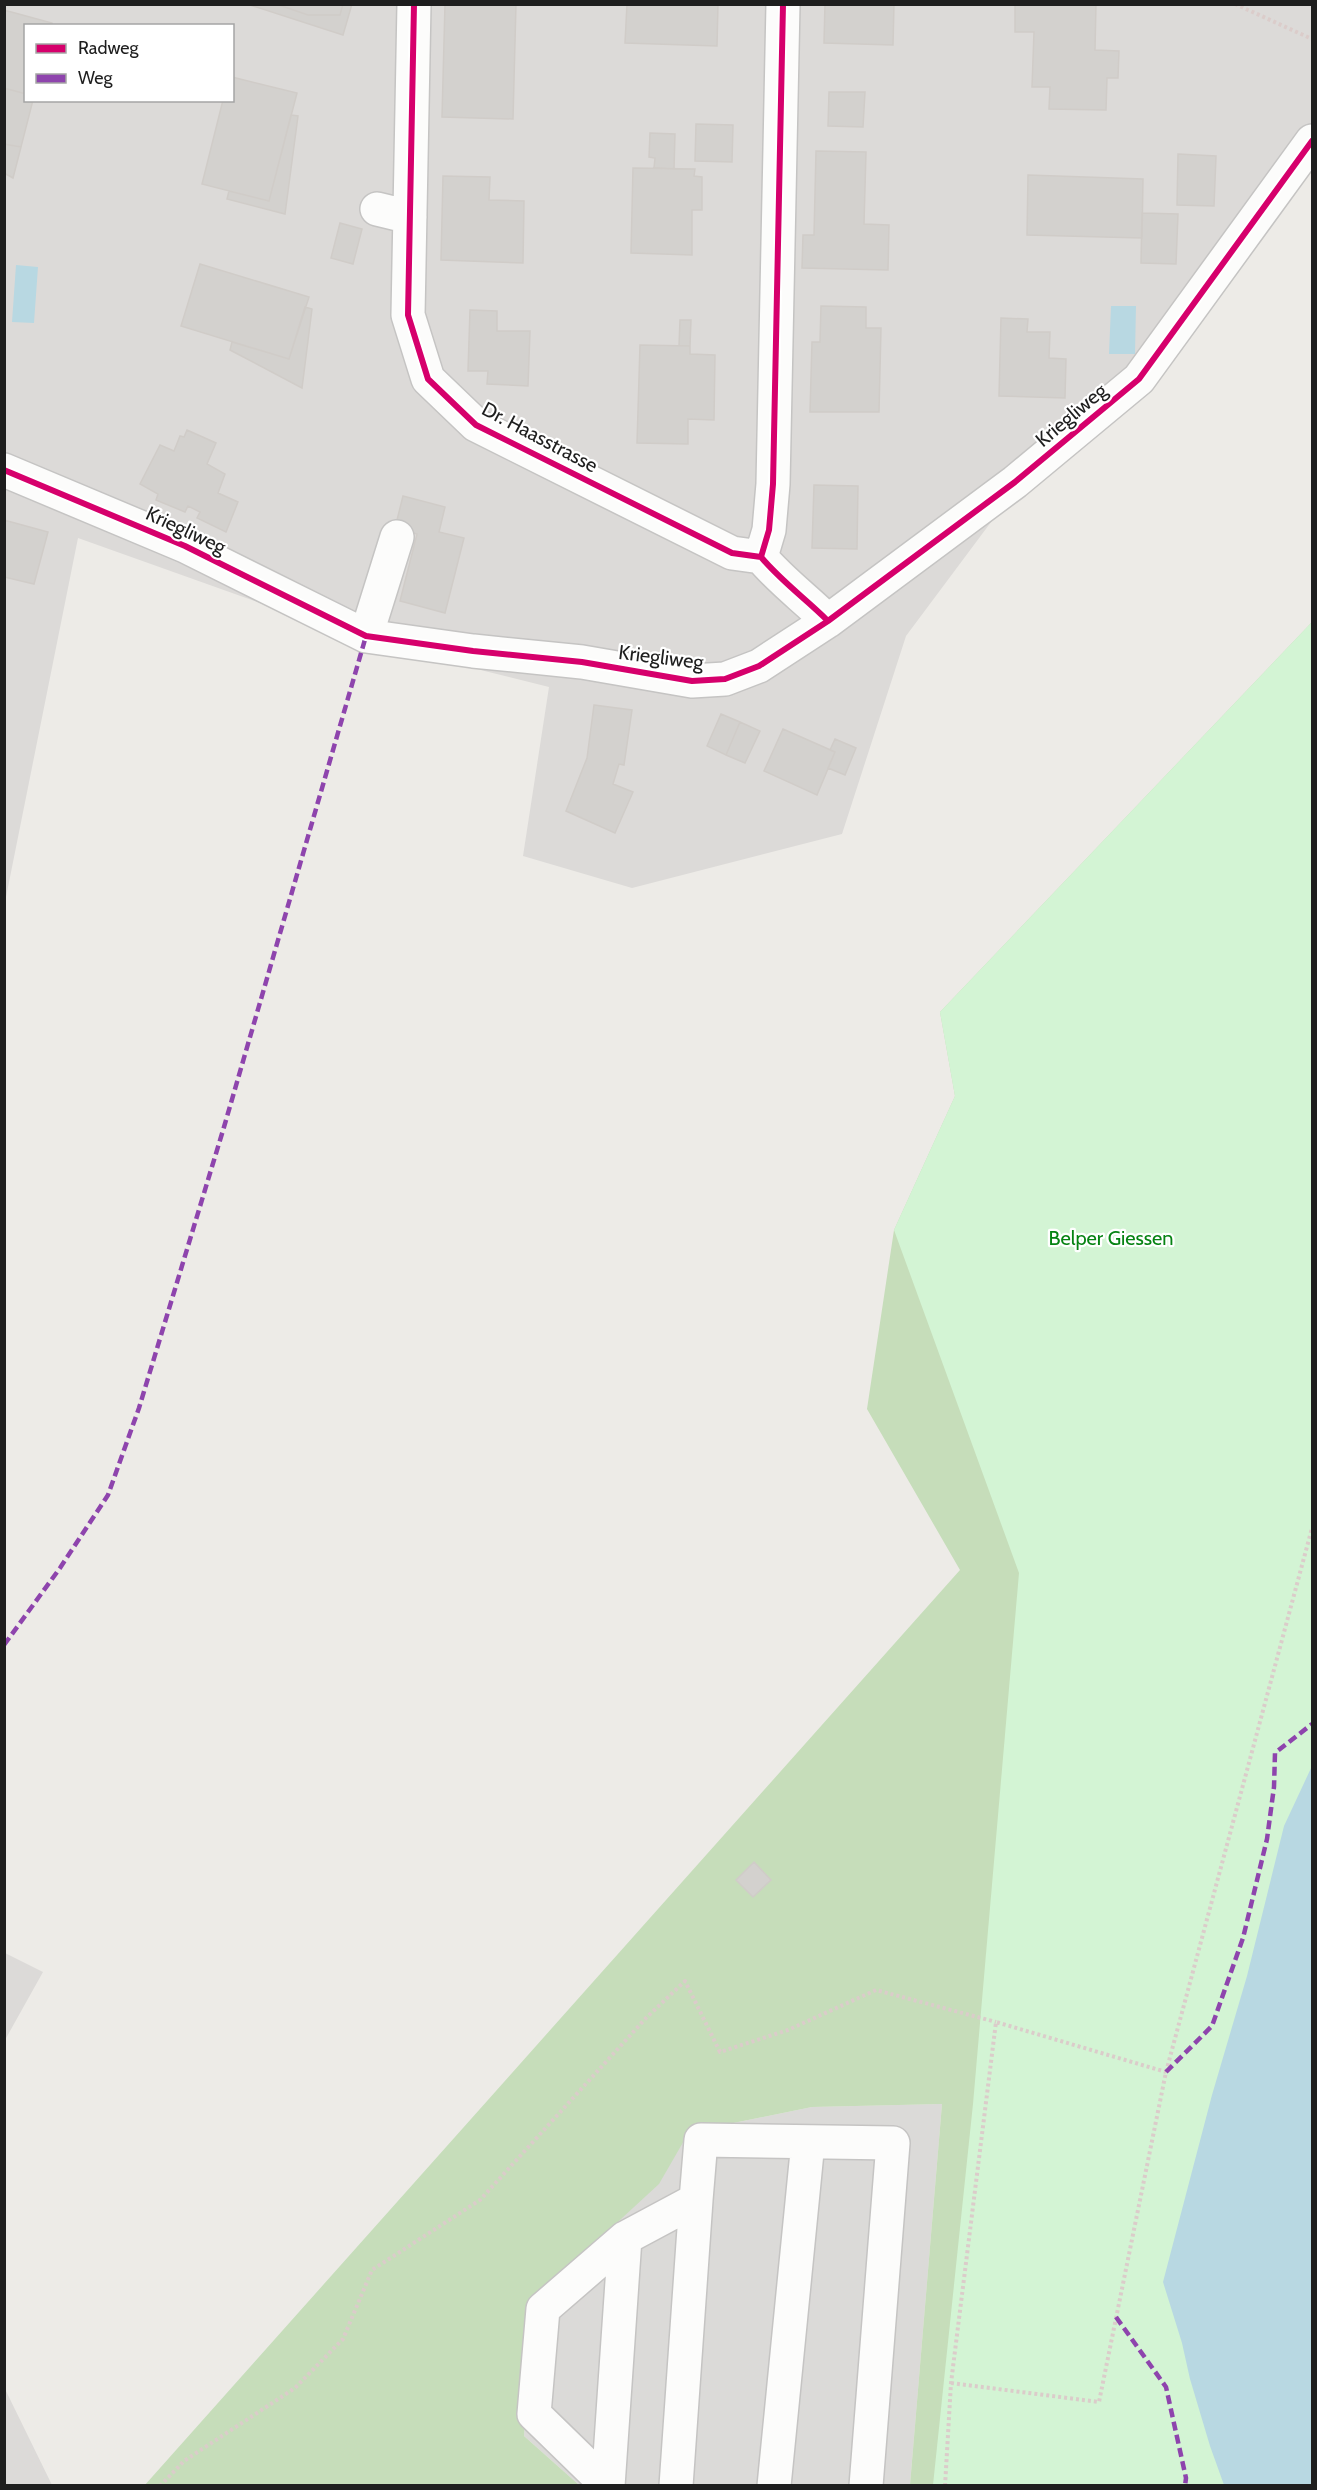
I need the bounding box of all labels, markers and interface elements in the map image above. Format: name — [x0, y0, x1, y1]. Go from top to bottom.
legend — [24, 24, 234, 102]
text: Radweg — [78, 37, 140, 59]
text: Weg — [78, 67, 114, 89]
street label: Kriegliweg — [1030, 378, 1112, 452]
street label: Dr. Haasstrasse — [478, 396, 602, 478]
street label: Kriegliweg — [142, 501, 231, 559]
street label: Kriegliweg — [617, 640, 706, 674]
park label: Belper Giessen — [1049, 1226, 1173, 1250]

